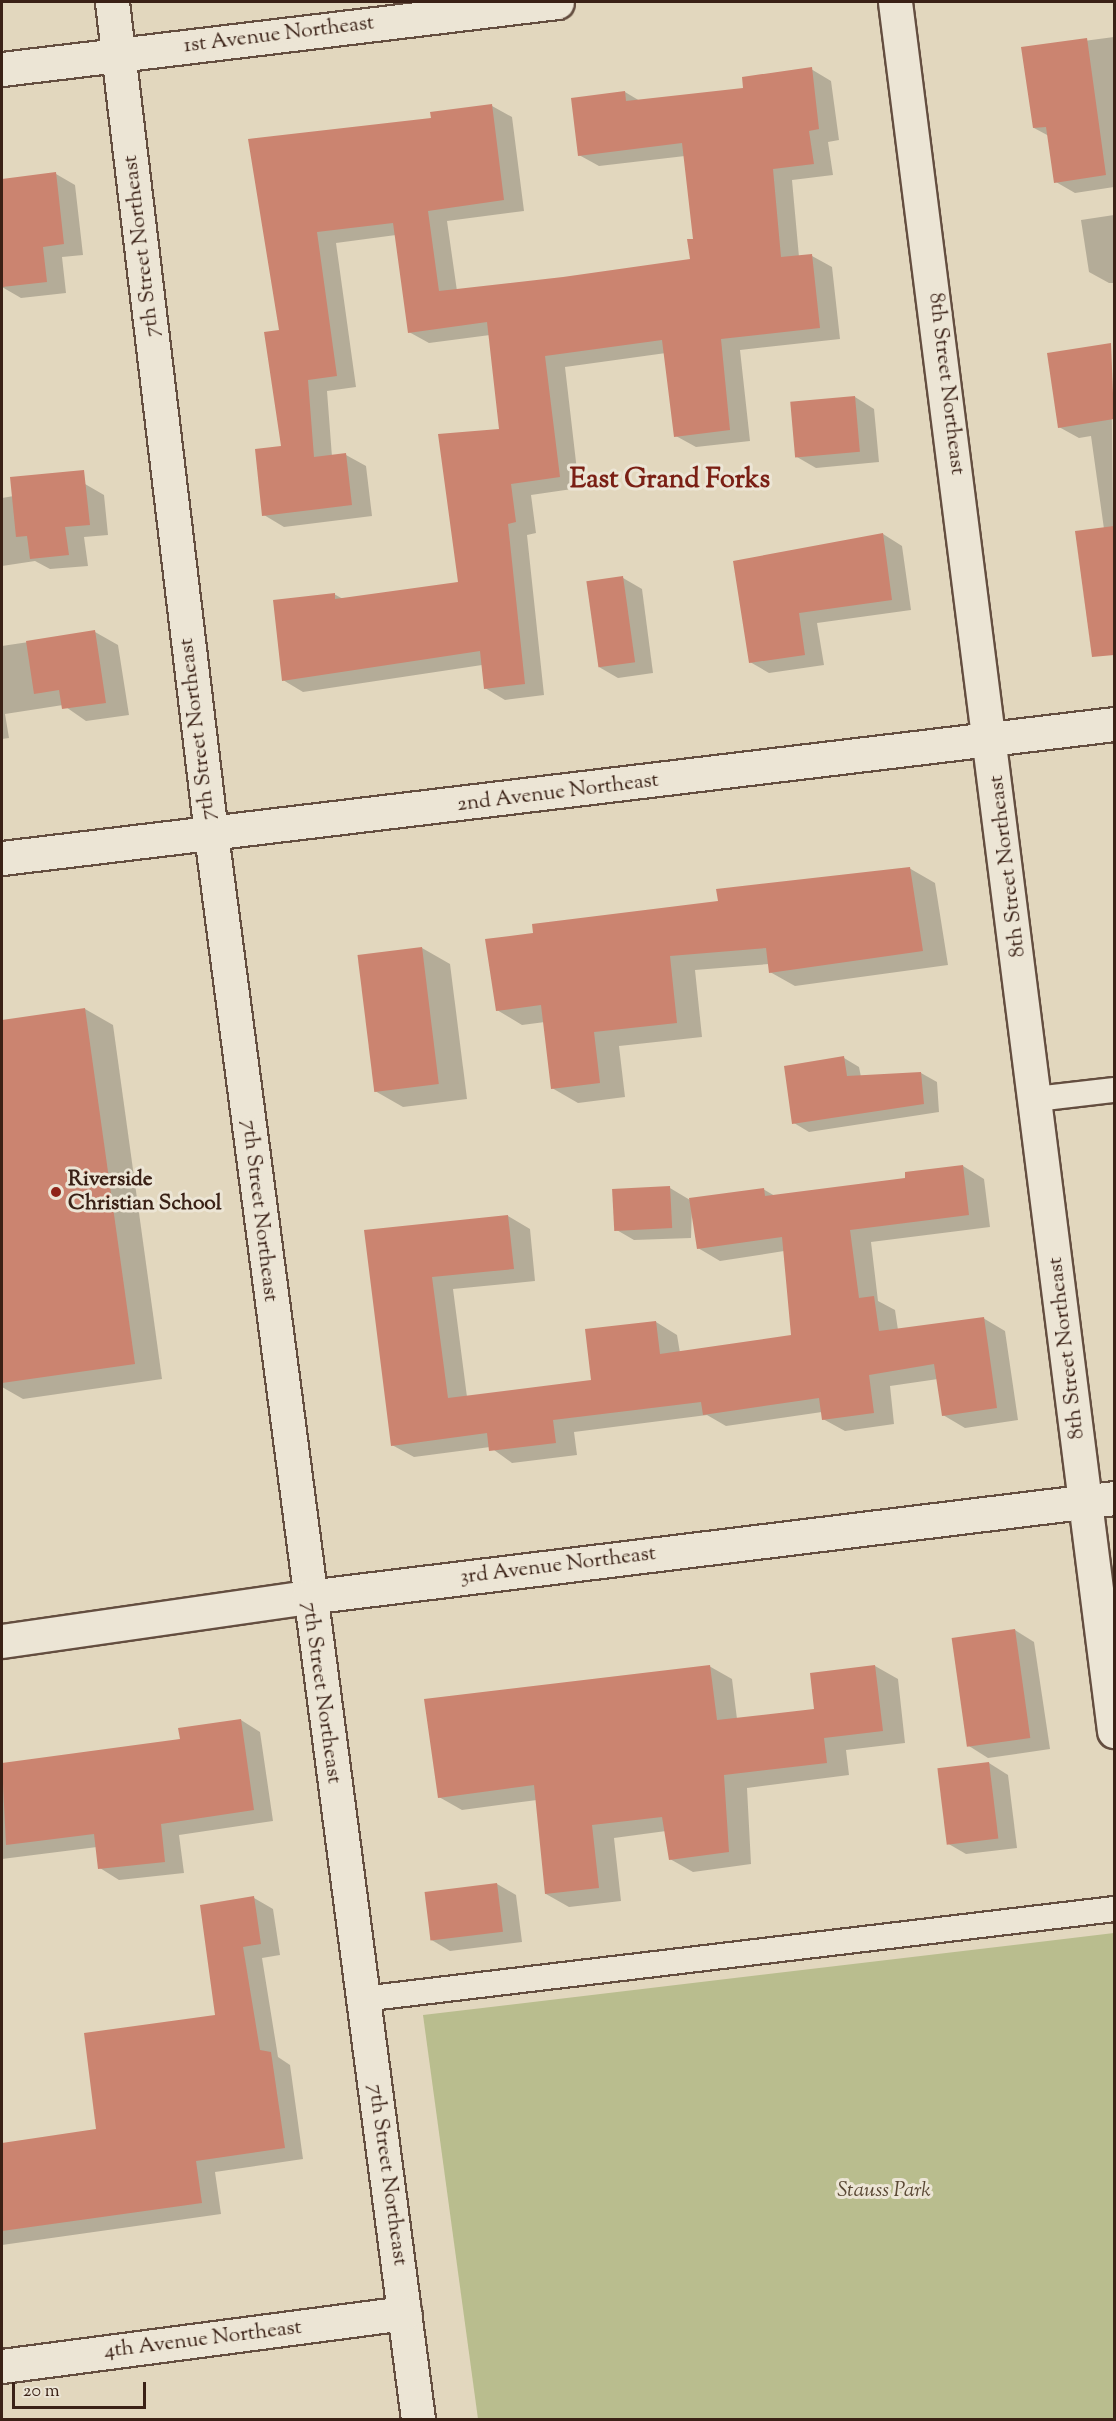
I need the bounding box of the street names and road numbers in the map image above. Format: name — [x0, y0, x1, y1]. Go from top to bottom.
street label: 1st Avenue Northeast — [182, 11, 376, 59]
street label: 7th Street Northeast — [118, 154, 166, 338]
street label: 8th Street Northeast — [922, 292, 970, 476]
street label: 7th Street Northeast — [174, 637, 222, 821]
street label: 2nd Avenue Northeast — [456, 768, 660, 818]
street label: 8th Street Northeast — [984, 774, 1032, 958]
street label: 7th Street Northeast — [235, 1119, 283, 1303]
street label: 8th Street Northeast — [1043, 1256, 1091, 1440]
street label: 3rd Avenue Northeast — [459, 1541, 657, 1591]
street label: 7th Street Northeast — [296, 1601, 346, 1785]
street label: 7th Street Northeast — [362, 2083, 412, 2267]
street label: 4th Avenue Northeast — [103, 2315, 303, 2365]

